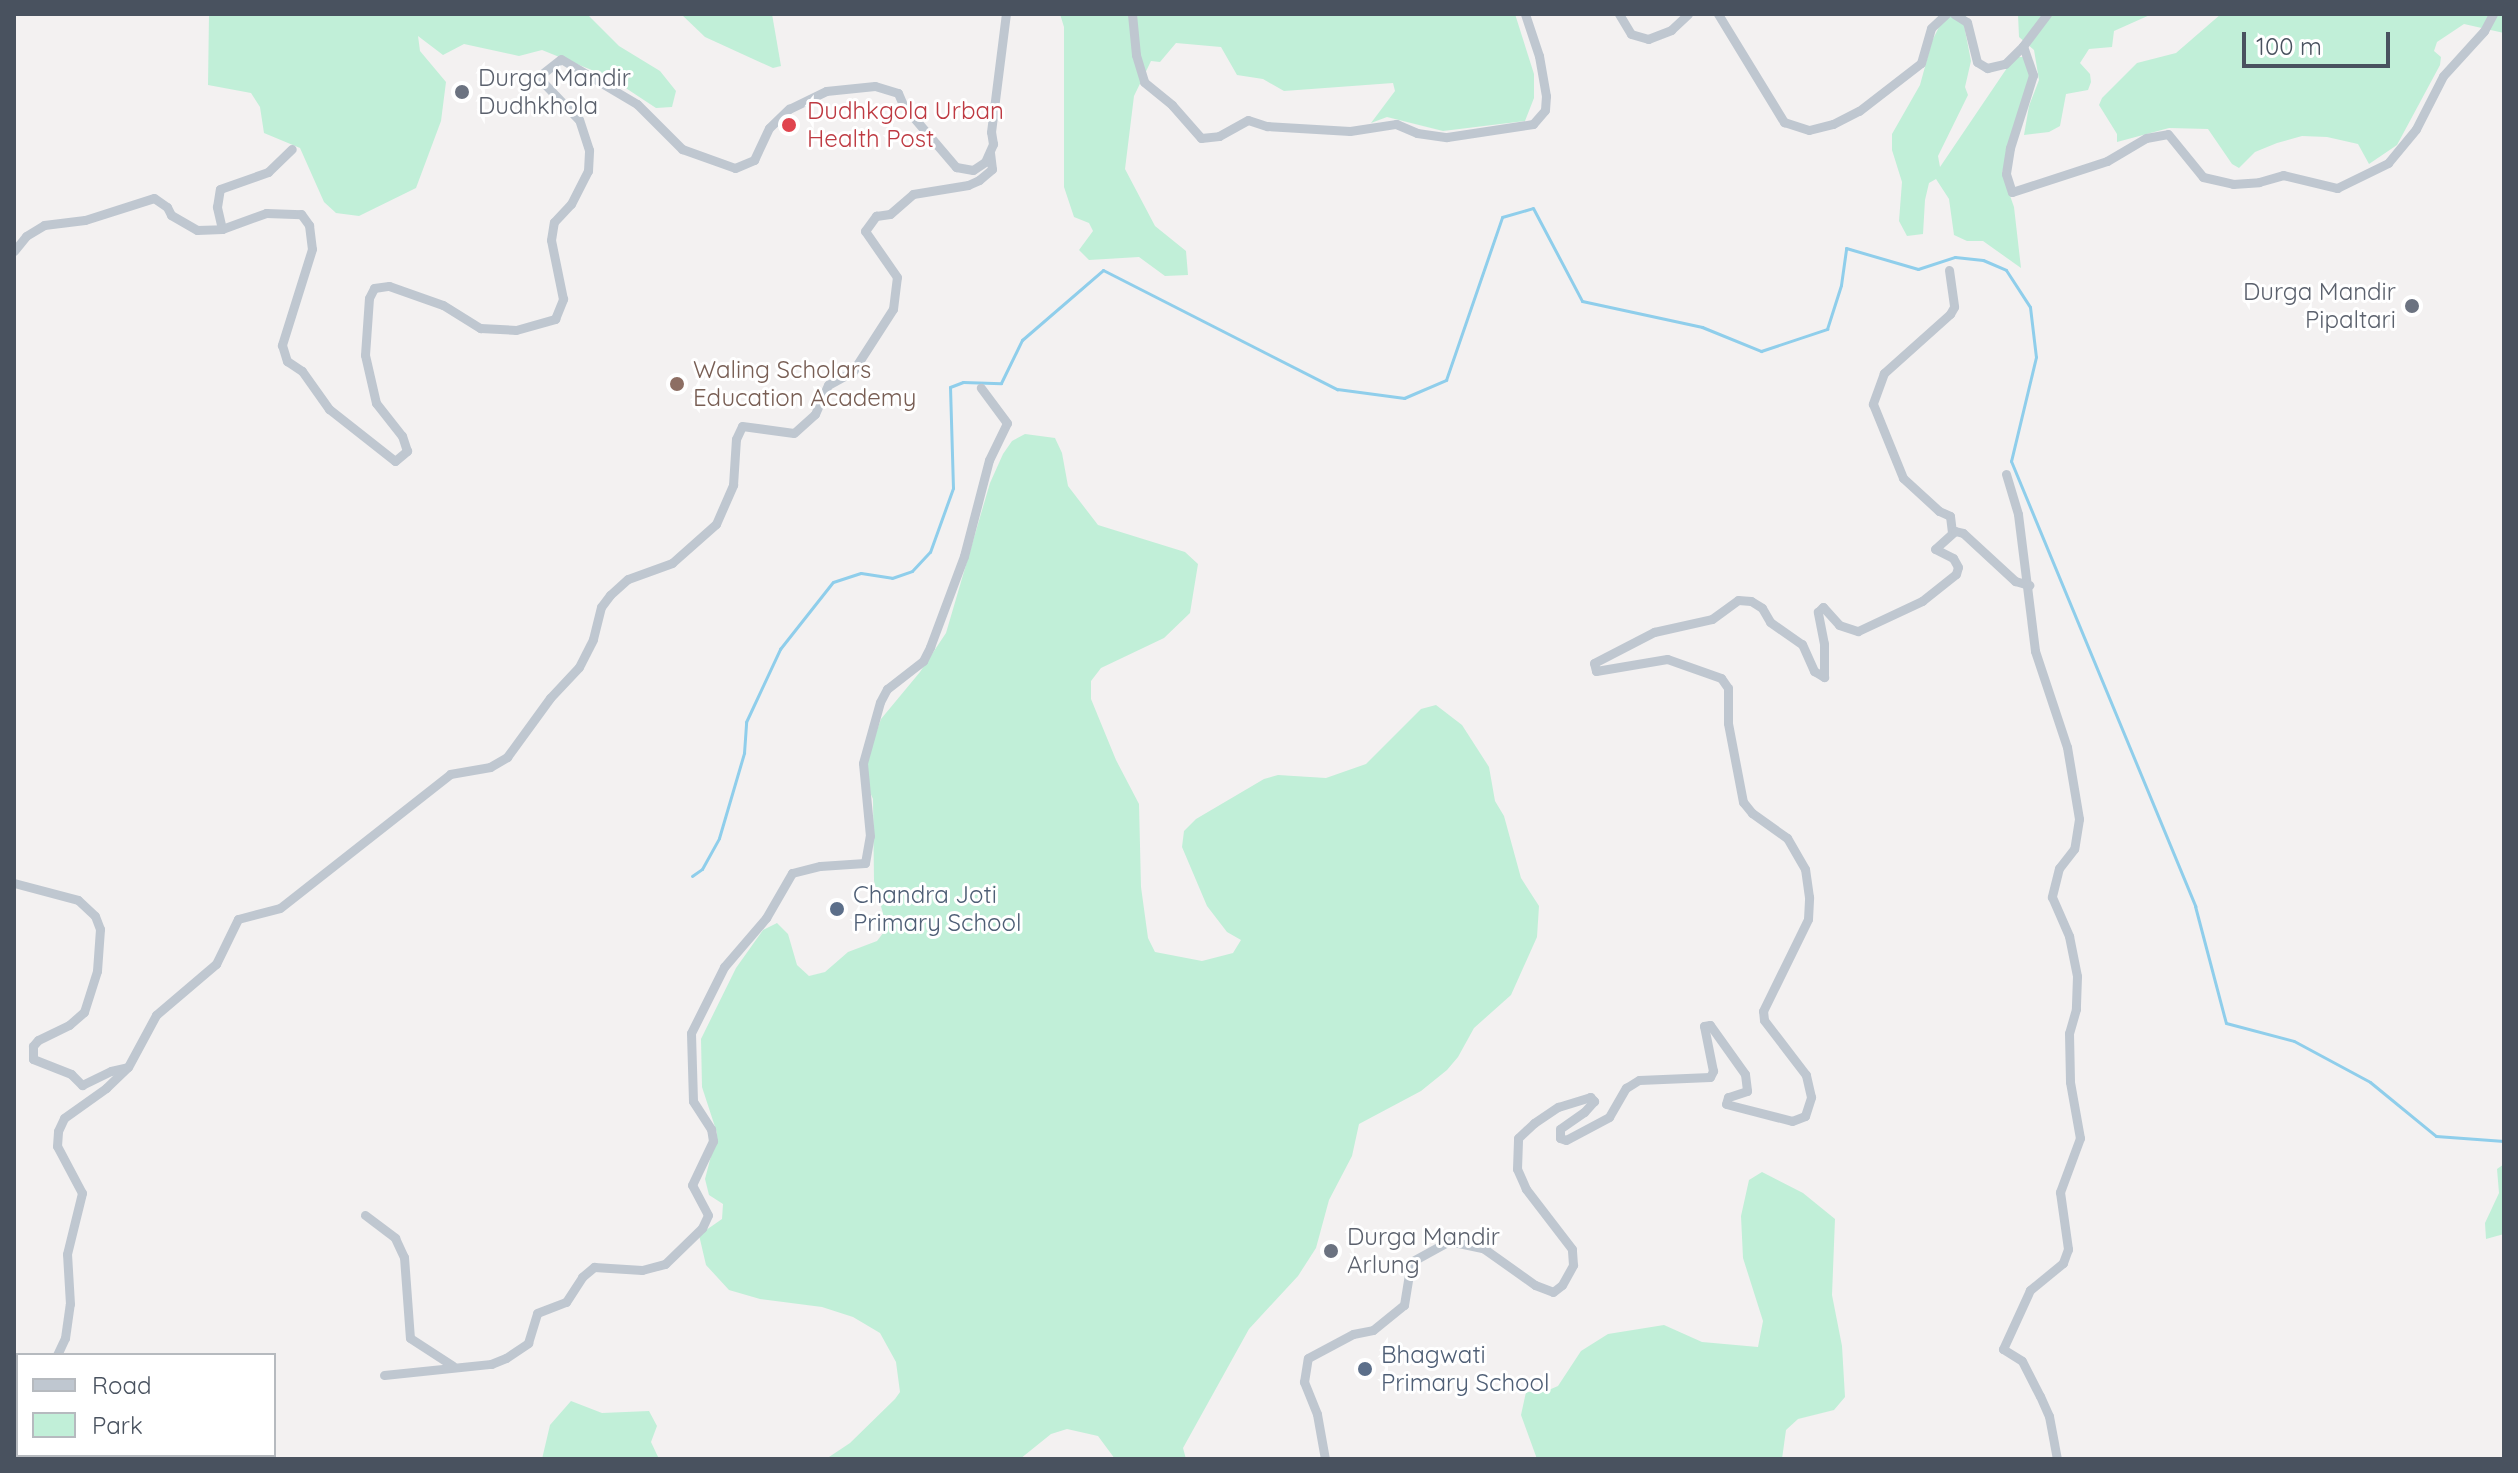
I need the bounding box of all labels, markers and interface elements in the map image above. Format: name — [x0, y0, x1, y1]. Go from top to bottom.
scale bar — [2246, 16, 2394, 66]
text: 100 m — [2256, 31, 2322, 61]
place label: Durga Mandir Dudhkhola — [478, 64, 631, 120]
marker: Durga Mandir Dudhkhola — [453, 83, 471, 101]
place label: Dudhkgola Urban Health Post — [807, 97, 1004, 153]
marker: Dudhkgola Urban Health Post — [778, 114, 800, 136]
place label: Durga Mandir Pipaltari — [2243, 278, 2396, 334]
marker: Durga Mandir Pipaltari — [2403, 297, 2421, 315]
place label: Waling Scholars Education Academy — [693, 356, 916, 412]
marker: Waling Scholars Education Academy — [668, 375, 686, 393]
place label: Chandra Joti Primary School — [853, 881, 1022, 937]
marker: Chandra Joti Primary School — [828, 900, 846, 918]
place label: Durga Mandir Arlung — [1347, 1223, 1500, 1279]
marker: Durga Mandir Arlung — [1322, 1242, 1340, 1260]
place label: Bhagwati Primary School — [1381, 1341, 1550, 1397]
legend — [16, 1353, 276, 1457]
marker: Bhagwati Primary School — [1356, 1360, 1374, 1378]
text: Road — [92, 1370, 152, 1400]
text: Park — [92, 1410, 143, 1440]

